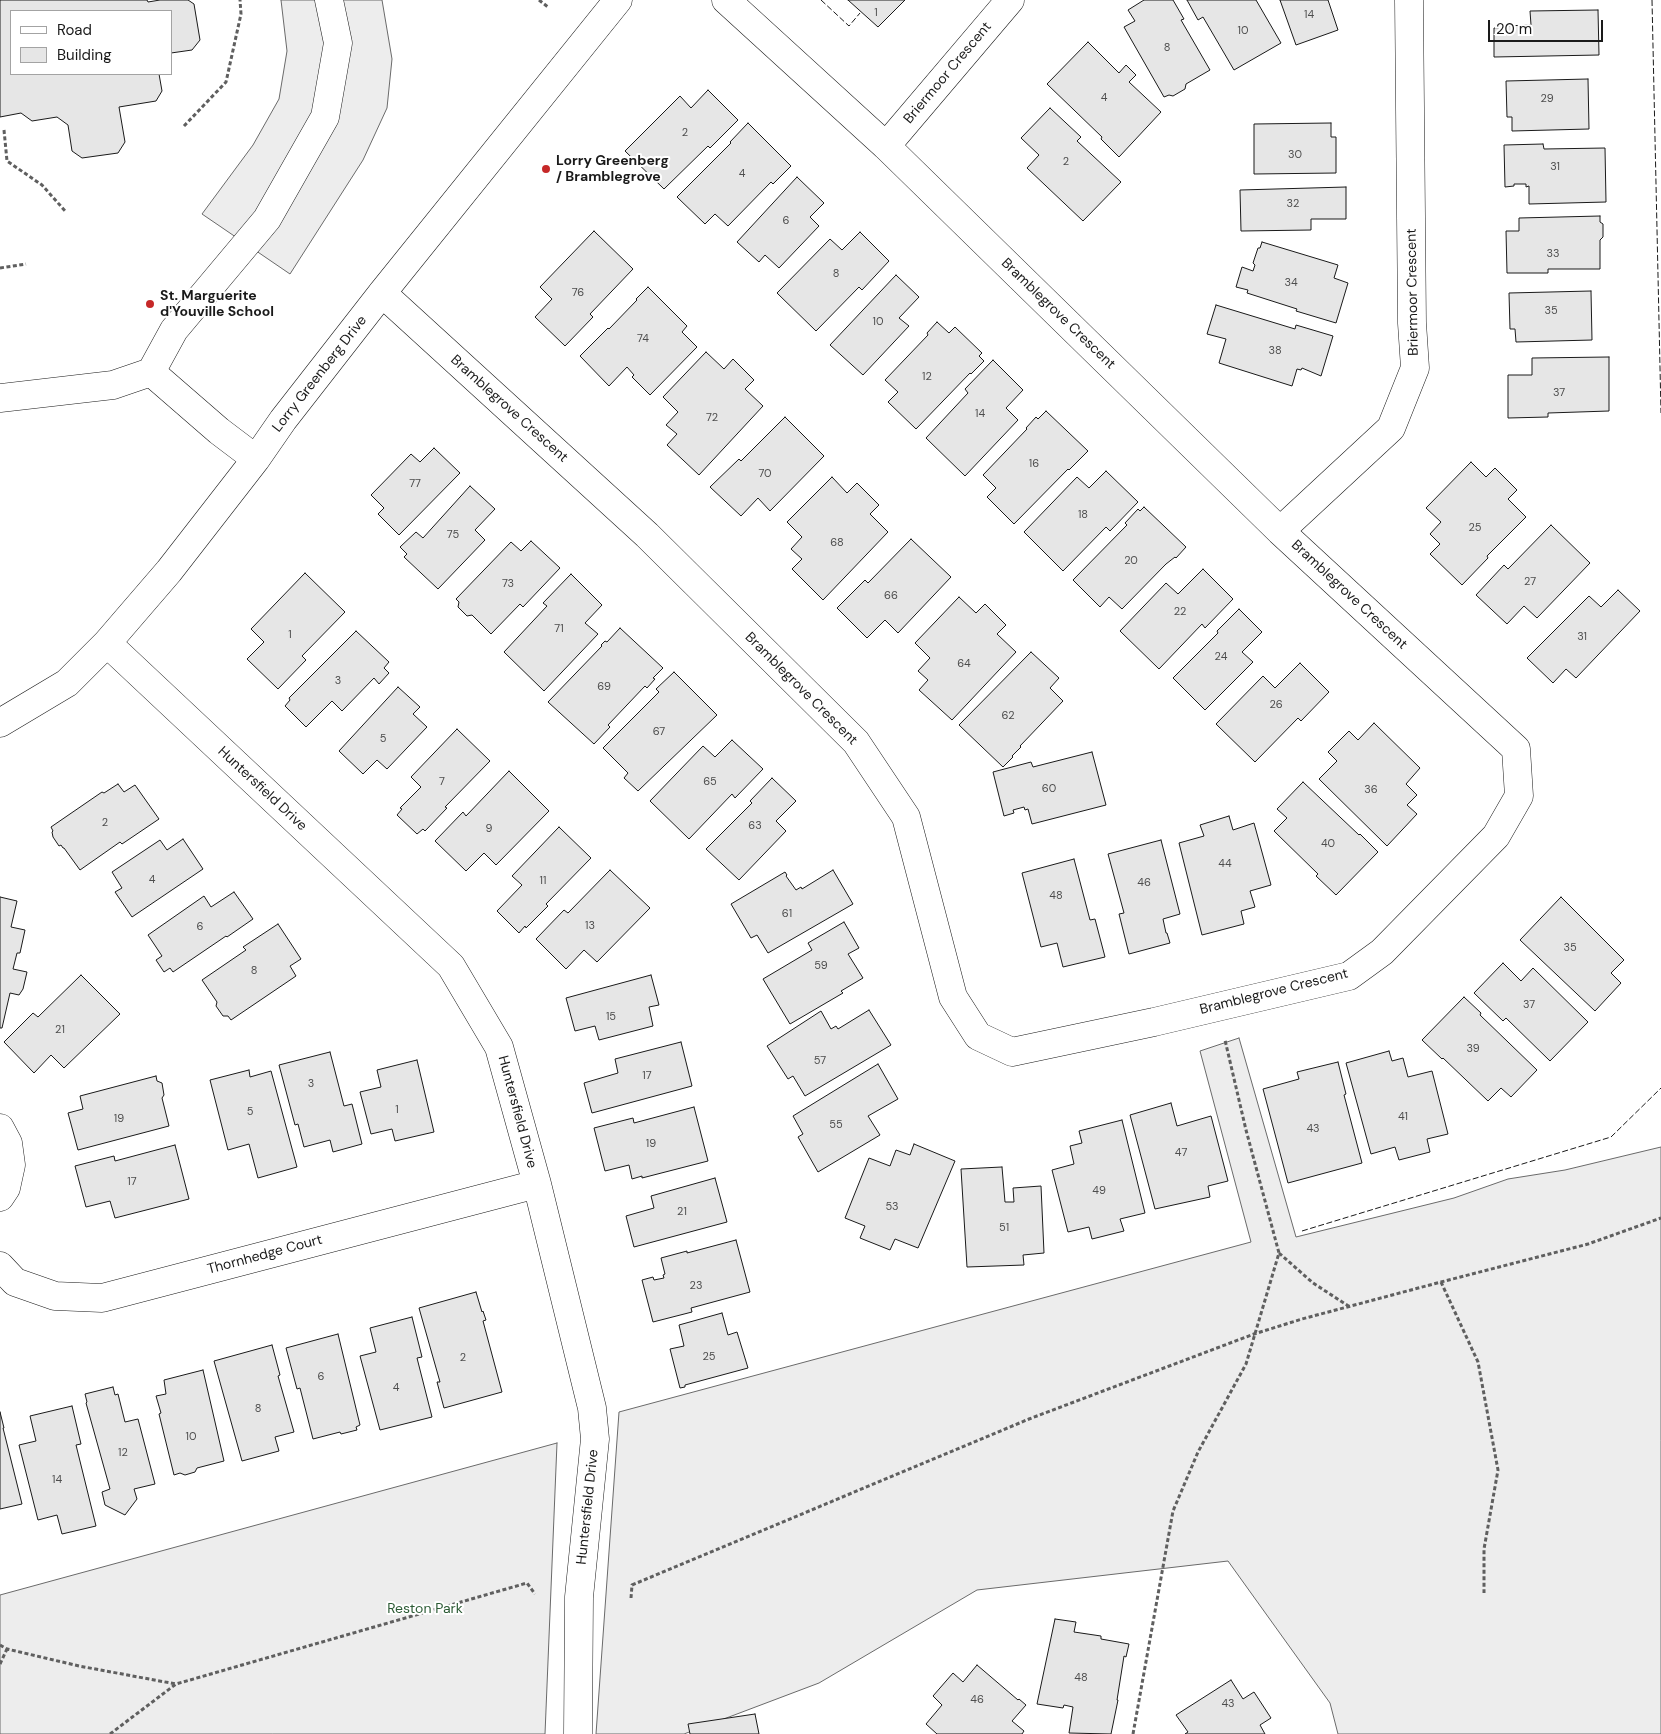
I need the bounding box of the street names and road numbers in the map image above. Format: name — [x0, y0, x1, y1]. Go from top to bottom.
street label: Briermoor Crescent — [901, 19, 995, 127]
street label: Briermoor Crescent — [1403, 228, 1423, 356]
street label: Bramblegrove Crescent — [997, 255, 1119, 373]
street label: Lorry Greenberg Drive — [269, 312, 371, 436]
street label: Bramblegrove Crescent — [447, 352, 571, 466]
street label: Bramblegrove Crescent — [1288, 537, 1410, 653]
street label: Bramblegrove Crescent — [741, 629, 861, 749]
street label: Huntersfield Drive — [214, 743, 310, 835]
street label: Bramblegrove Crescent — [1198, 965, 1350, 1019]
street label: Huntersfield Drive — [494, 1054, 540, 1170]
street label: Thornhedge Court — [206, 1232, 324, 1278]
street label: Huntersfield Drive — [574, 1449, 602, 1565]

